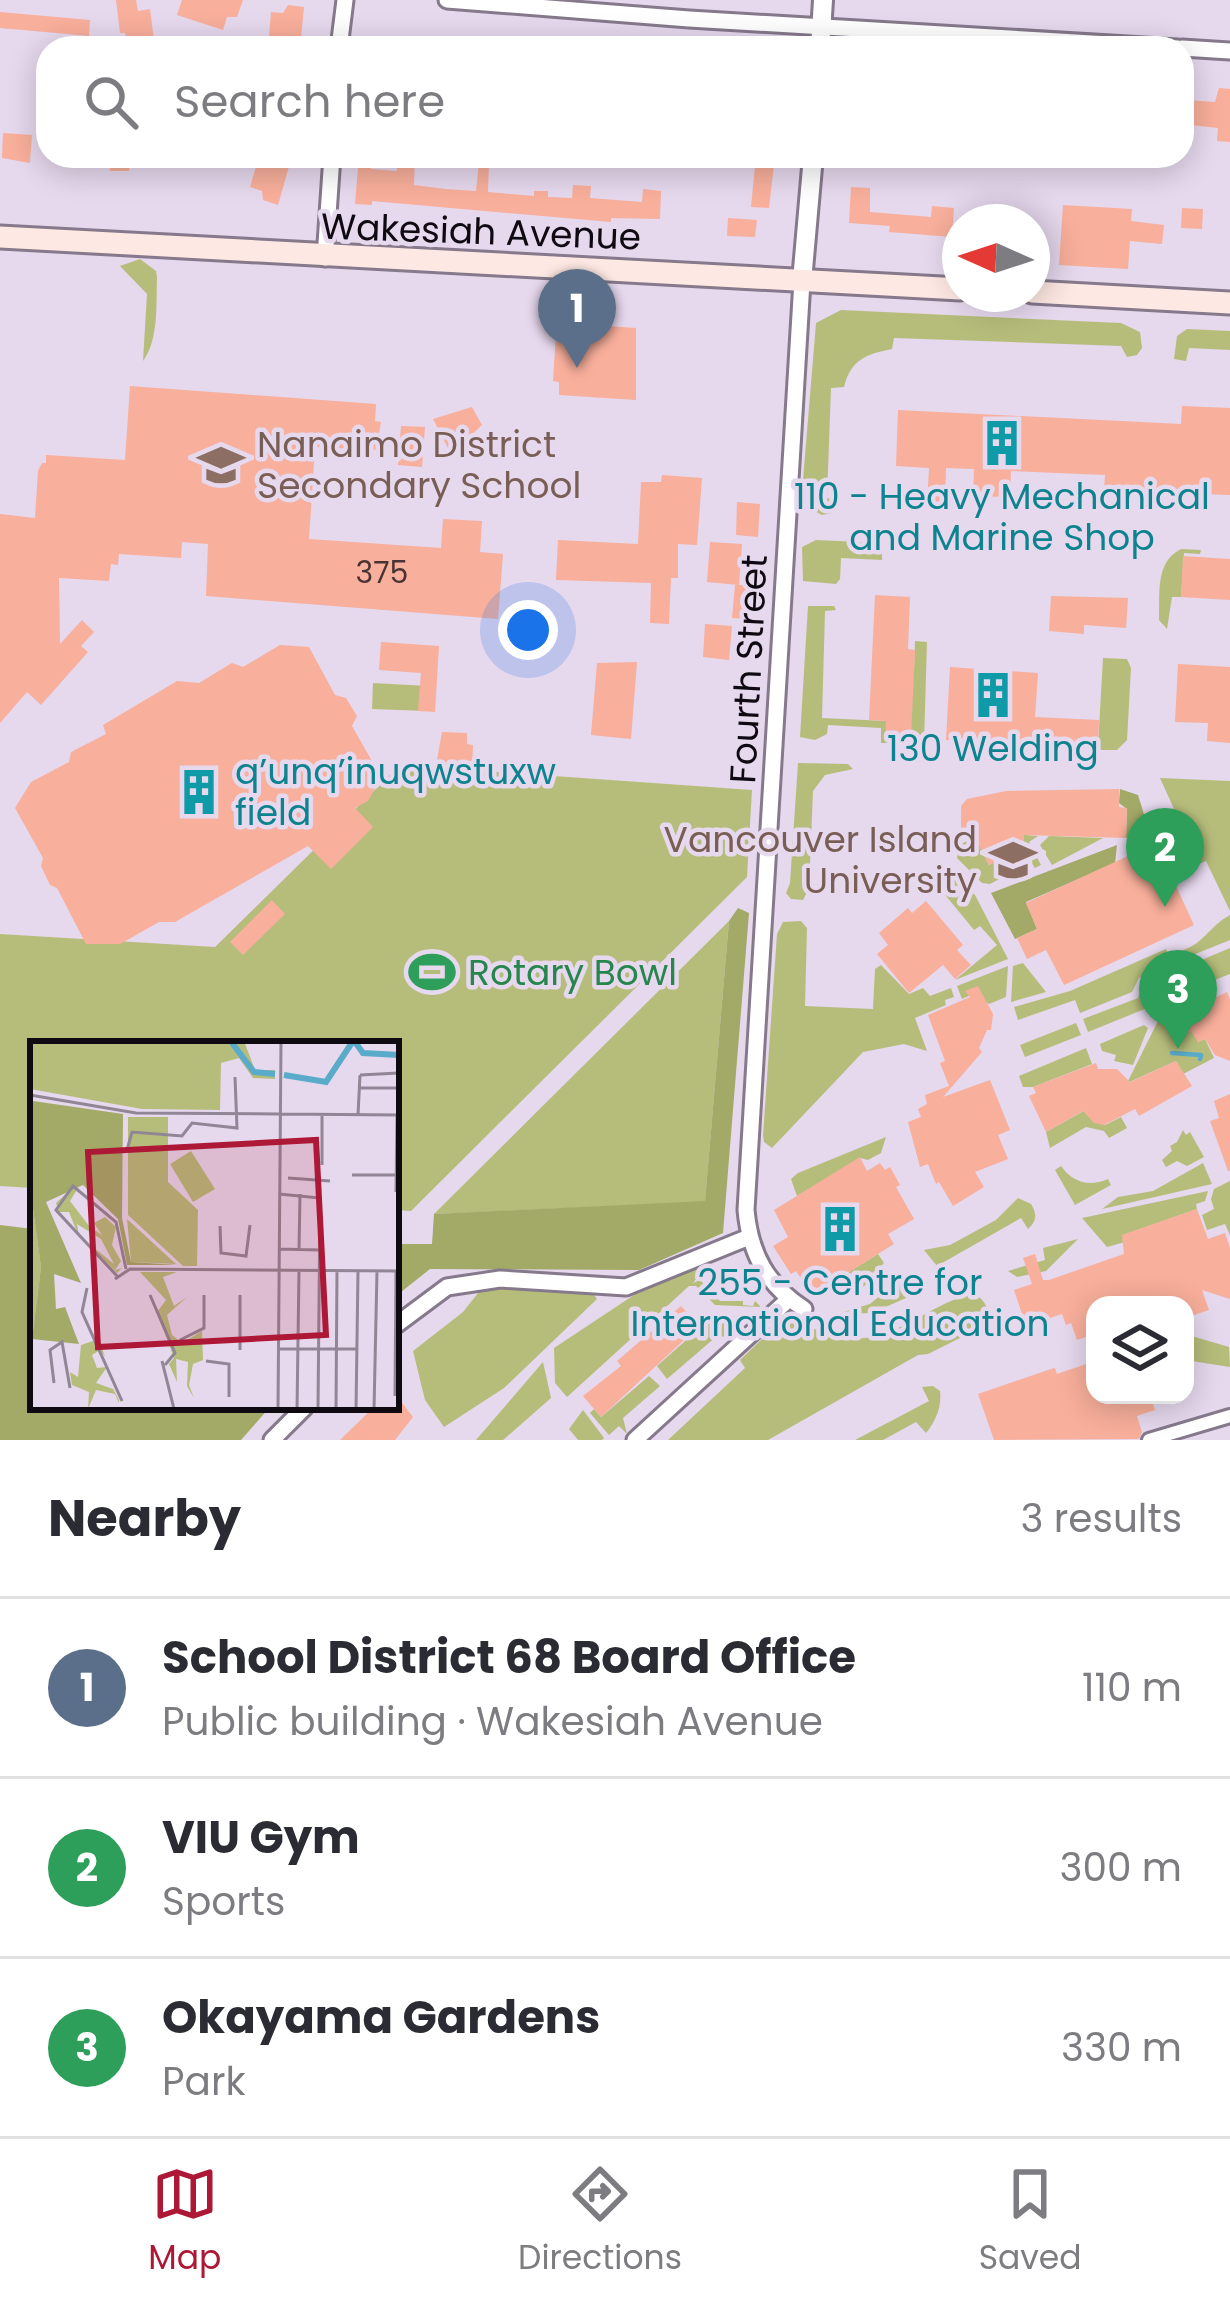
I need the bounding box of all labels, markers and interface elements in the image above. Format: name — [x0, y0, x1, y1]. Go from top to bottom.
search box — [36, 36, 1194, 168]
icon: search — [78, 69, 144, 135]
text: Search here — [174, 70, 445, 133]
street label: Wakesiah Avenue — [320, 200, 642, 263]
north arrow — [942, 204, 1050, 312]
pin: 1 — [538, 269, 616, 368]
building icon: 110 - Heavy Mechanical and Marine Shop — [977, 418, 1027, 468]
place label: Nanaimo District Secondary School — [257, 419, 581, 511]
school or university icon: Nanaimo District Secondary School — [196, 440, 246, 490]
place label: 110 - Heavy Mechanical and Marine Shop — [794, 471, 1210, 563]
house number: 375 — [356, 551, 408, 594]
street label: Fourth Street — [717, 553, 780, 785]
your location — [498, 600, 558, 660]
building icon: 130 Welding — [968, 670, 1018, 720]
place label: 130 Welding — [887, 723, 1099, 774]
place label: q’unq’inuqwstuxw field — [235, 746, 556, 838]
building icon: q’unq’inuqwstuxw field — [174, 767, 224, 817]
pin: 2 — [1126, 808, 1204, 907]
place label: Vancouver Island University — [664, 814, 977, 906]
school or university icon: Vancouver Island University — [988, 835, 1038, 885]
sports icon: Rotary Bowl — [407, 947, 457, 997]
place label: Rotary Bowl — [468, 947, 677, 998]
pin: 3 — [1139, 950, 1217, 1049]
inset map — [30, 1041, 399, 1410]
building icon: 255 - Centre for International Education — [815, 1204, 865, 1254]
place label: 255 - Centre for International Education — [630, 1257, 1050, 1349]
map controls — [1086, 1296, 1194, 1404]
button: layers — [1086, 1296, 1194, 1404]
text: Nearby — [48, 1482, 241, 1554]
text: 3 results — [1020, 1491, 1182, 1546]
text: School District 68 Board Office — [162, 1626, 856, 1689]
text: 1 — [80, 1660, 94, 1715]
text: 110 m — [1082, 1660, 1182, 1715]
text: Public building · Wakesiah Avenue — [162, 1694, 823, 1749]
text: VIU Gym — [162, 1806, 360, 1869]
text: 2 — [76, 1840, 98, 1895]
text: 300 m — [1059, 1840, 1182, 1895]
text: Sports — [162, 1874, 285, 1929]
text: Okayama Gardens — [162, 1986, 600, 2049]
text: 3 — [75, 2020, 99, 2075]
text: 330 m — [1061, 2020, 1182, 2075]
text: Park — [162, 2054, 246, 2109]
tab: Map — [148, 2161, 221, 2283]
tab: Directions — [518, 2161, 682, 2283]
tab: Saved — [979, 2161, 1082, 2283]

